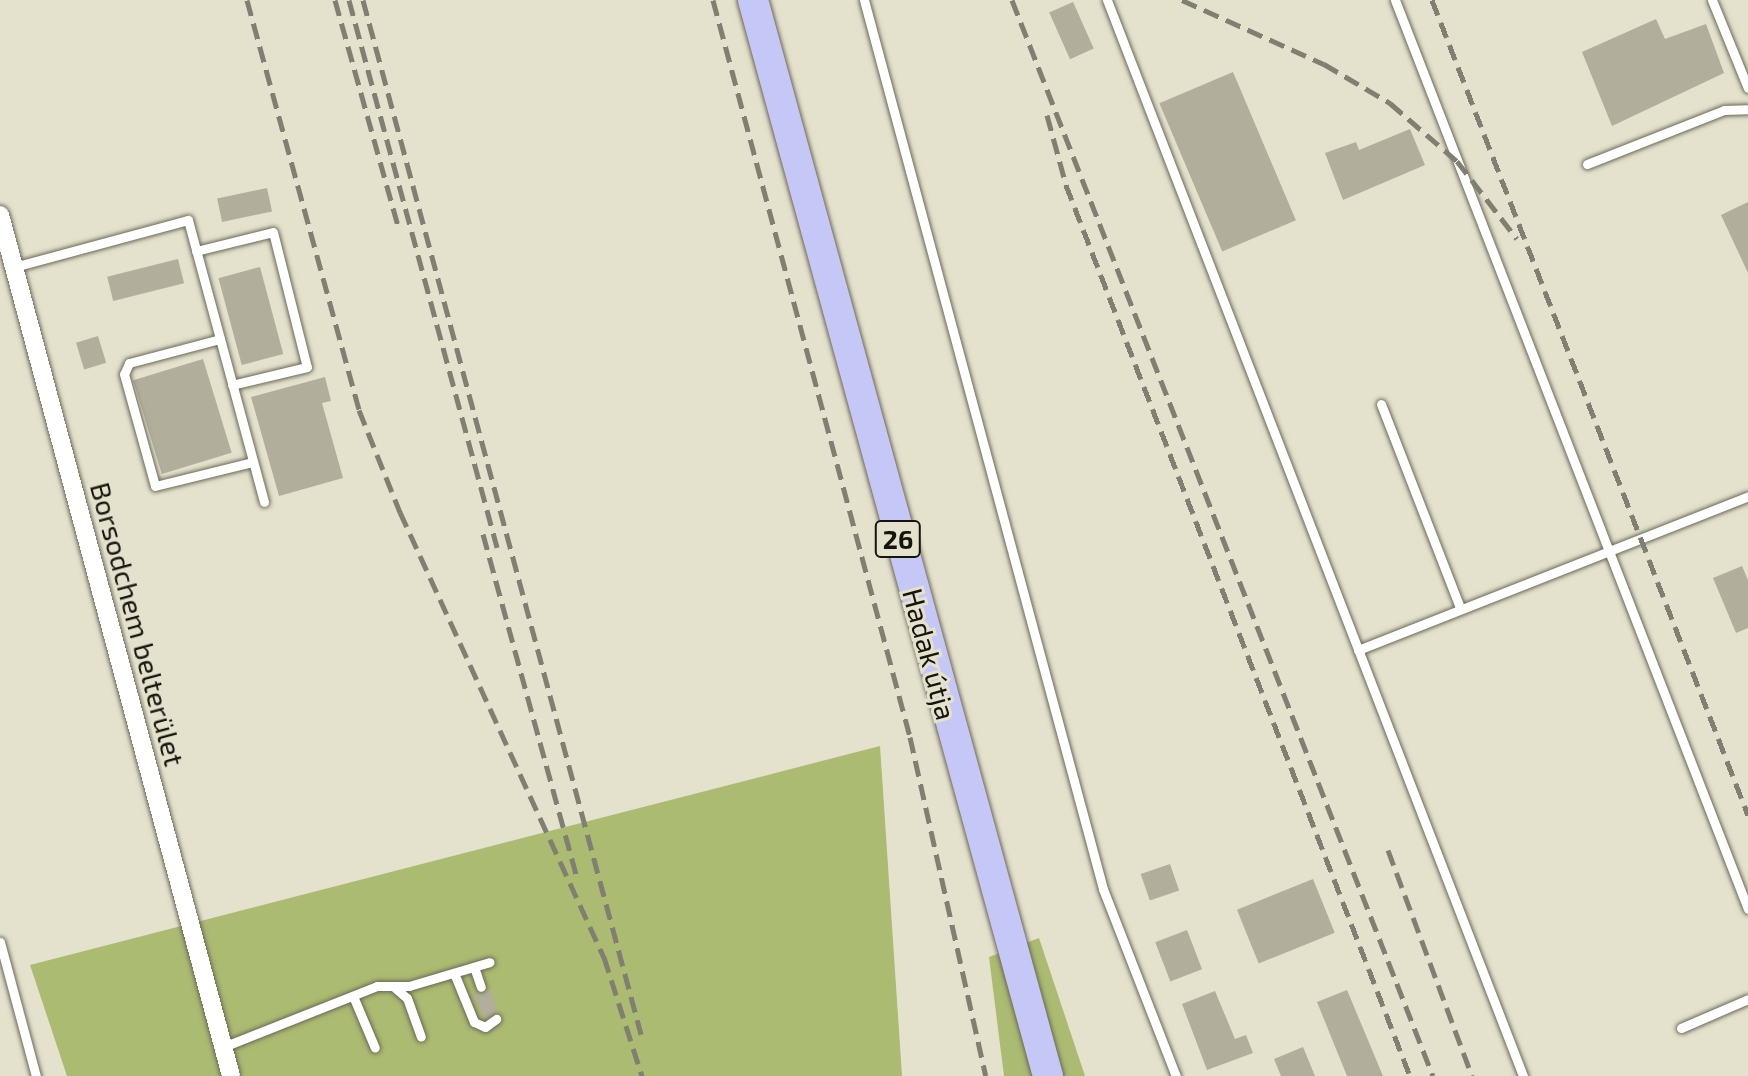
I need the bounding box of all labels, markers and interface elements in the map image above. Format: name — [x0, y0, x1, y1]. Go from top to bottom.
street label: Borsodchem belterület — [84, 478, 192, 770]
road number: 26 — [874, 517, 922, 561]
street label: Hadak útja — [896, 584, 964, 724]

